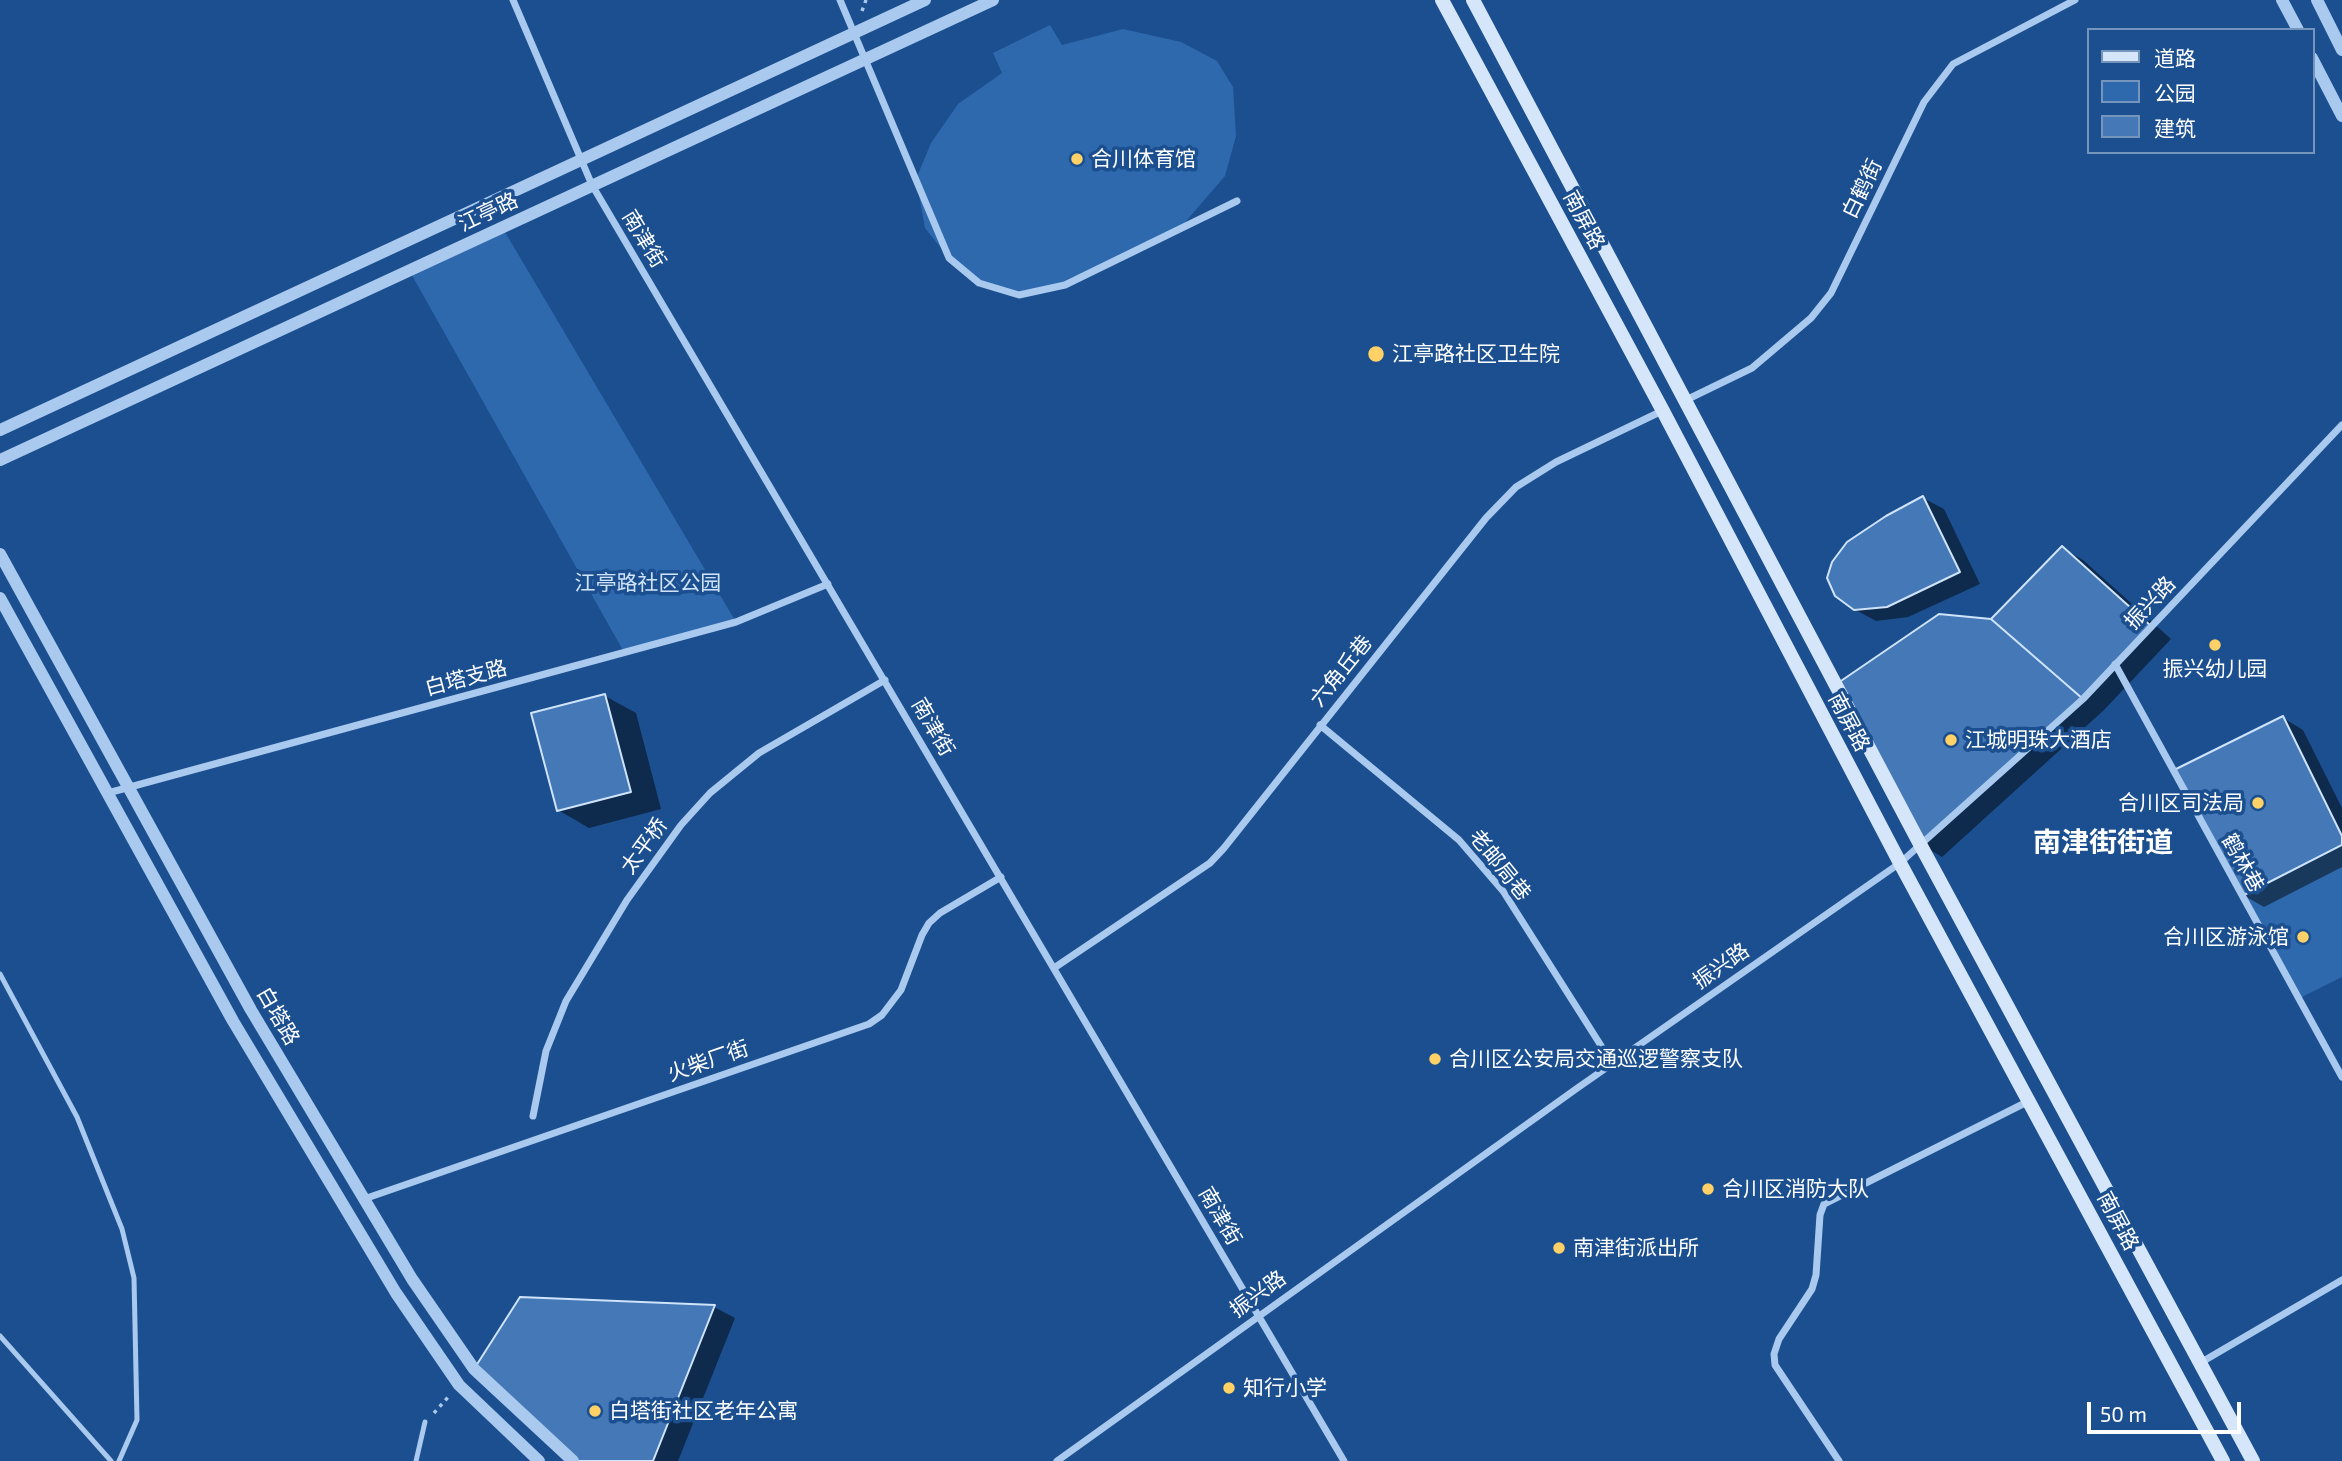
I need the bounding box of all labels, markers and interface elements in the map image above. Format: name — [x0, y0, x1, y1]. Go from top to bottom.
legend — [2086, 28, 2314, 154]
text: 道路 — [2154, 45, 2196, 70]
text: 公园 — [2154, 80, 2196, 105]
text: 建筑 — [2154, 115, 2196, 140]
place label: 合川体育馆 — [1091, 146, 1196, 172]
marker: 合川体育馆 — [1069, 151, 1085, 167]
street label: 白鹤街 — [1837, 155, 1887, 223]
street label: 南屏路 — [1558, 186, 1610, 254]
street label: 江亭路 — [454, 187, 522, 237]
street label: 南津街 — [617, 206, 671, 272]
place label: 江亭路社区卫生院 — [1392, 341, 1560, 367]
marker: 江亭路社区卫生院 — [1366, 344, 1386, 364]
park label: 江亭路社区公园 — [575, 570, 721, 596]
street label: 振兴路 — [2119, 571, 2181, 635]
street label: 六角丘巷 — [1305, 630, 1377, 712]
marker: 振兴幼儿园 — [2207, 637, 2223, 653]
street label: 白塔支路 — [422, 655, 510, 701]
place label: 振兴幼儿园 — [2163, 656, 2267, 682]
street label: 南屏路 — [1823, 688, 1875, 756]
street label: 南津街 — [906, 693, 960, 761]
place label: 江城明珠大酒店 — [1965, 727, 2112, 753]
marker: 江城明珠大酒店 — [1943, 732, 1959, 748]
place label: 合川区司法局 — [2118, 790, 2244, 816]
marker: 合川区司法局 — [2250, 795, 2266, 811]
street label: 太平桥 — [615, 813, 673, 879]
street label: 老邮局巷 — [1464, 824, 1536, 906]
district label: 南津街街道 — [2033, 826, 2173, 860]
street label: 鹤林巷 — [2217, 829, 2269, 897]
place label: 合川区游泳馆 — [2163, 924, 2289, 950]
marker: 合川区游泳馆 — [2295, 929, 2311, 945]
street label: 振兴路 — [1688, 938, 1754, 994]
street label: 白塔路 — [251, 982, 305, 1050]
street label: 火柴厂街 — [664, 1035, 752, 1087]
place label: 合川区公安局交通巡逻警察支队 — [1449, 1046, 1743, 1072]
marker: 合川区公安局交通巡逻警察支队 — [1427, 1051, 1443, 1067]
place label: 合川区消防大队 — [1722, 1176, 1869, 1202]
marker: 合川区消防大队 — [1700, 1181, 1716, 1197]
street label: 南津街 — [1193, 1182, 1247, 1250]
street label: 南屏路 — [2092, 1187, 2144, 1255]
place label: 南津街派出所 — [1573, 1235, 1699, 1261]
marker: 南津街派出所 — [1551, 1240, 1567, 1256]
street label: 振兴路 — [1225, 1265, 1291, 1323]
place label: 知行小学 — [1243, 1375, 1327, 1401]
marker: 知行小学 — [1221, 1380, 1237, 1396]
scale bar — [2090, 1388, 2244, 1432]
place label: 白塔街社区老年公寓 — [609, 1398, 798, 1424]
text: 50 m — [2100, 1401, 2147, 1426]
marker: 白塔街社区老年公寓 — [587, 1403, 603, 1419]

